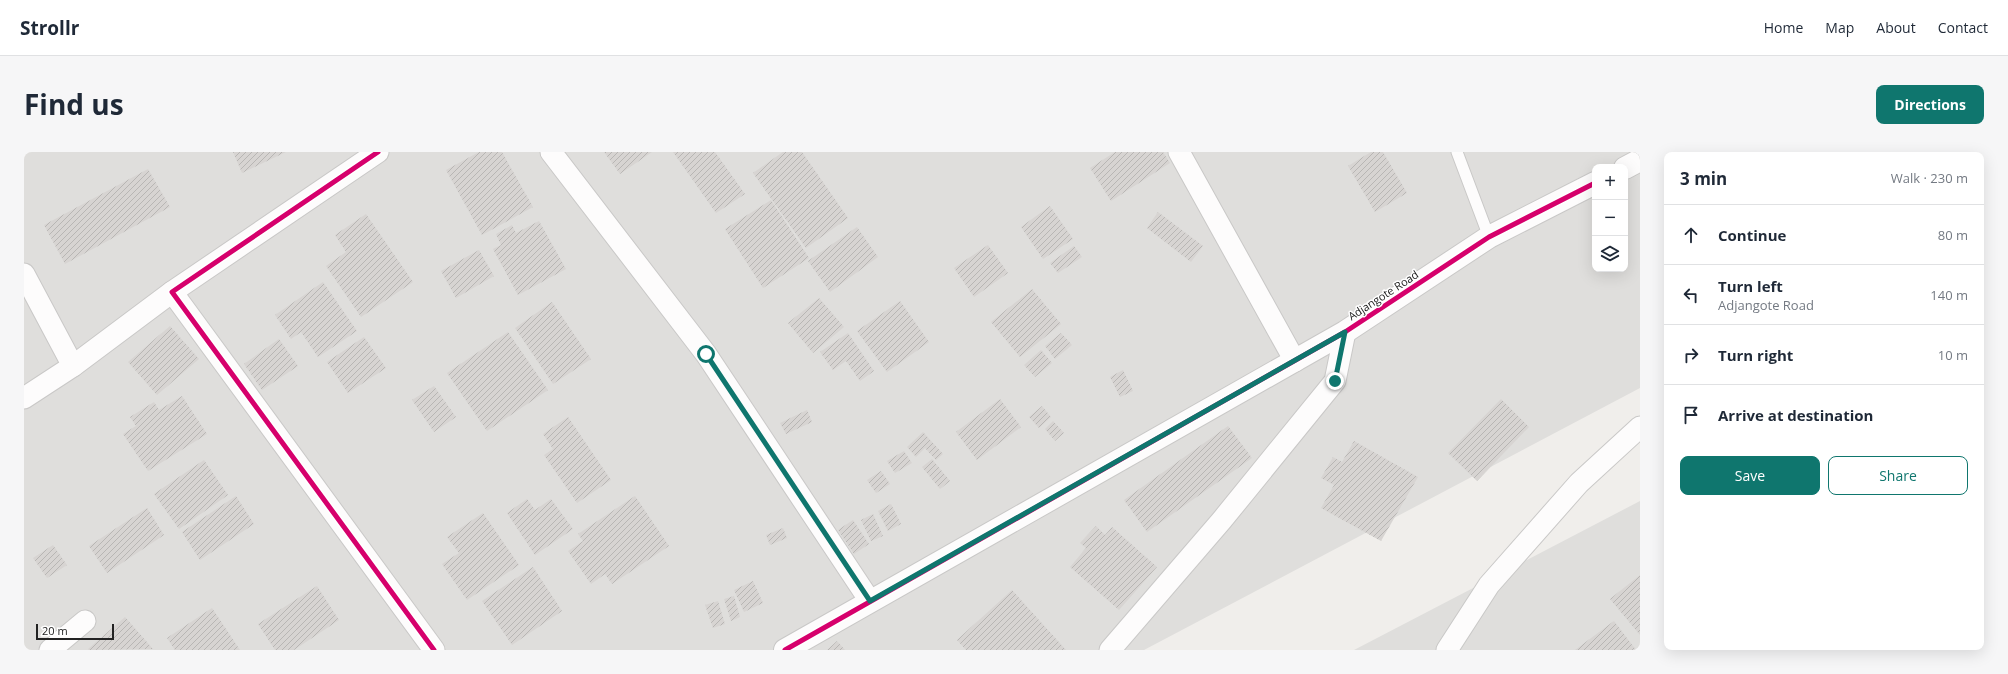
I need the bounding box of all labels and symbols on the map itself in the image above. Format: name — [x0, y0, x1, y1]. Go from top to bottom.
street label: Adjangote Road — [1345, 267, 1421, 323]
route start — [697, 345, 715, 363]
route end — [1326, 372, 1344, 390]
scale bar — [36, 622, 114, 641]

